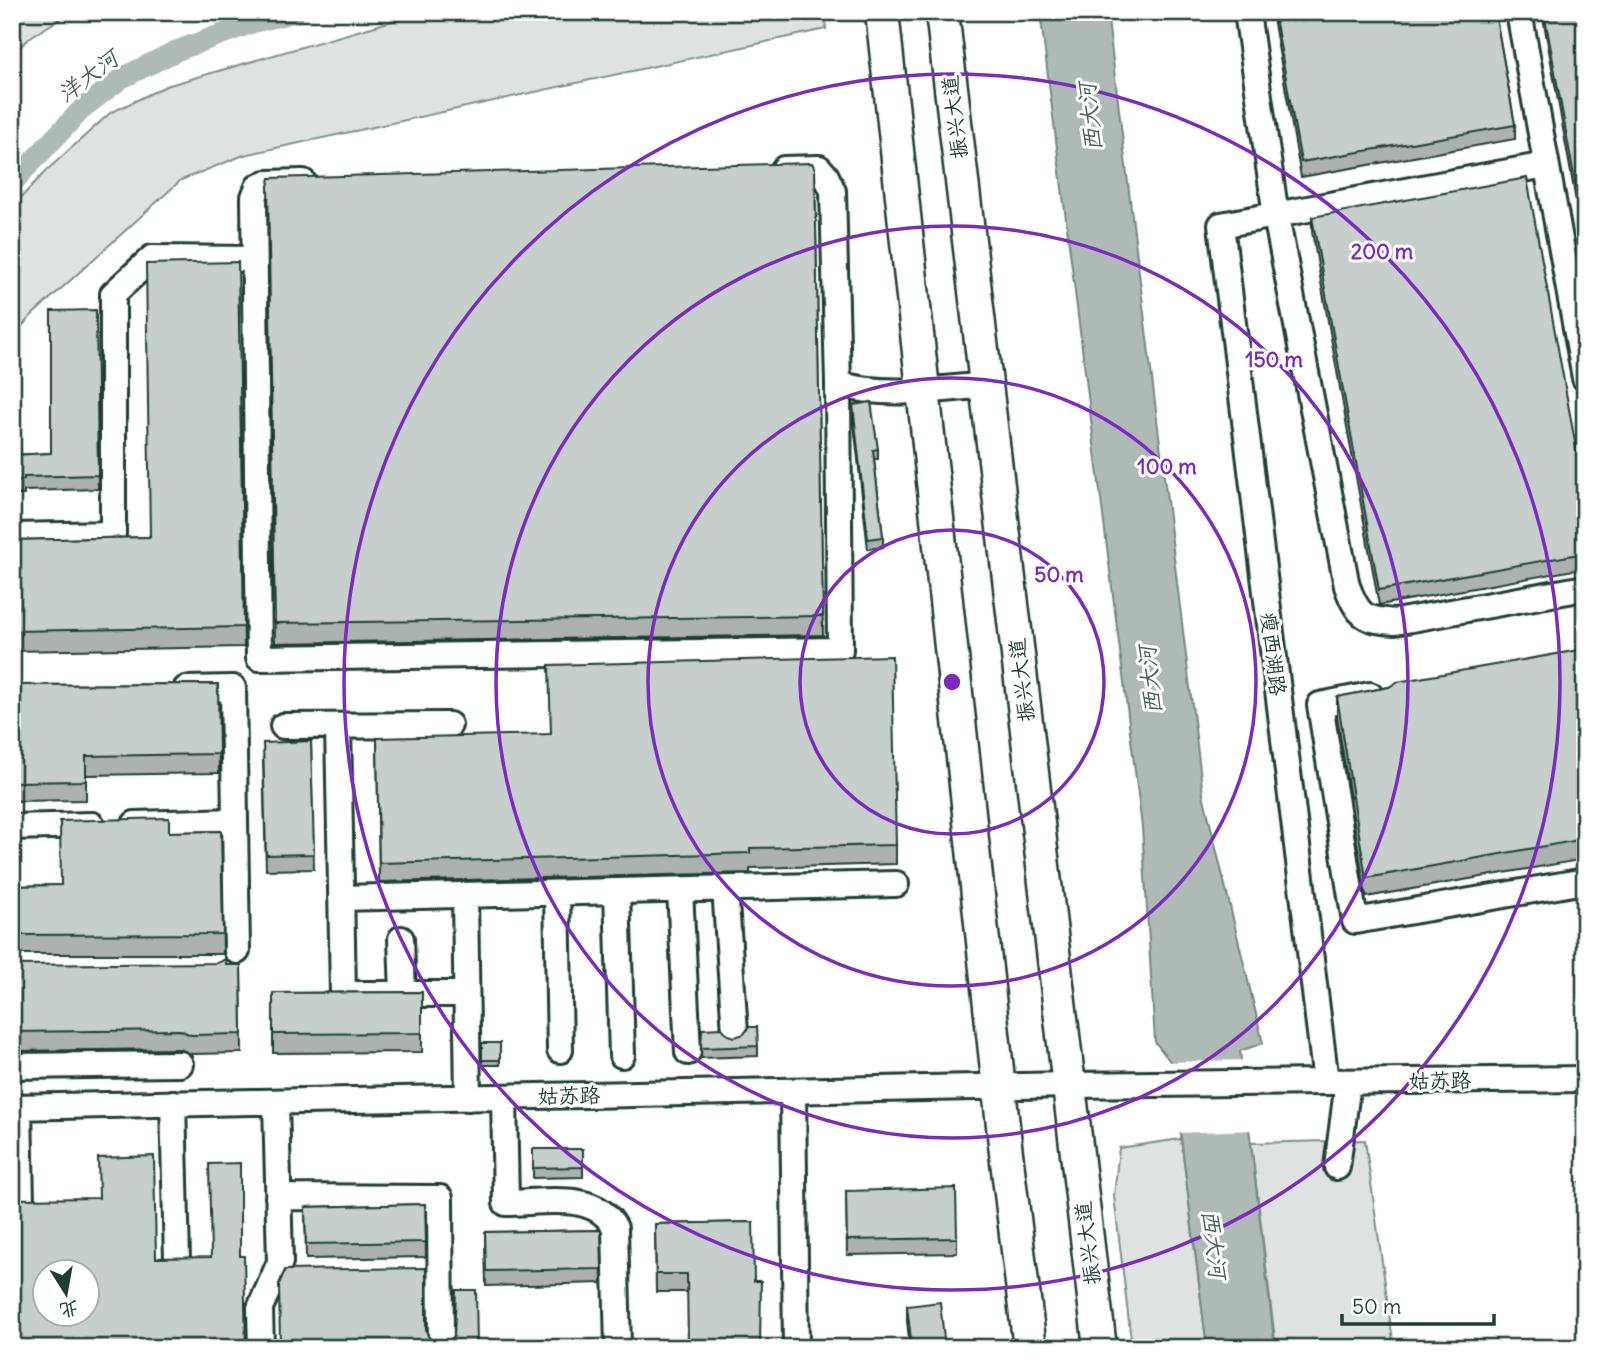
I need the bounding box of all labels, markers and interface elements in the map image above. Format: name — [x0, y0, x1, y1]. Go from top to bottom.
water label: 洋大河 — [51, 41, 127, 108]
street label: 振兴大道 — [936, 74, 973, 160]
water label: 西大河 — [1071, 77, 1108, 153]
text: 200 m — [1351, 238, 1414, 265]
text: 150 m — [1245, 346, 1303, 373]
text: 100 m — [1137, 453, 1197, 480]
text: 50 m — [1034, 561, 1084, 588]
street label: 瘦西湖路 — [1255, 611, 1292, 697]
street label: 振兴大道 — [1003, 637, 1040, 723]
water label: 西大河 — [1131, 640, 1168, 716]
centre of rings — [940, 670, 964, 694]
street label: 姑苏路 — [1408, 1066, 1472, 1095]
street label: 姑苏路 — [537, 1081, 601, 1110]
street label: 振兴大道 — [1069, 1200, 1106, 1286]
water label: 西大河 — [1196, 1208, 1234, 1284]
north arrow — [32, 1258, 102, 1328]
scale bar — [1342, 1283, 1494, 1327]
text: 50 m — [1352, 1293, 1401, 1320]
text: 北 — [58, 1296, 81, 1323]

